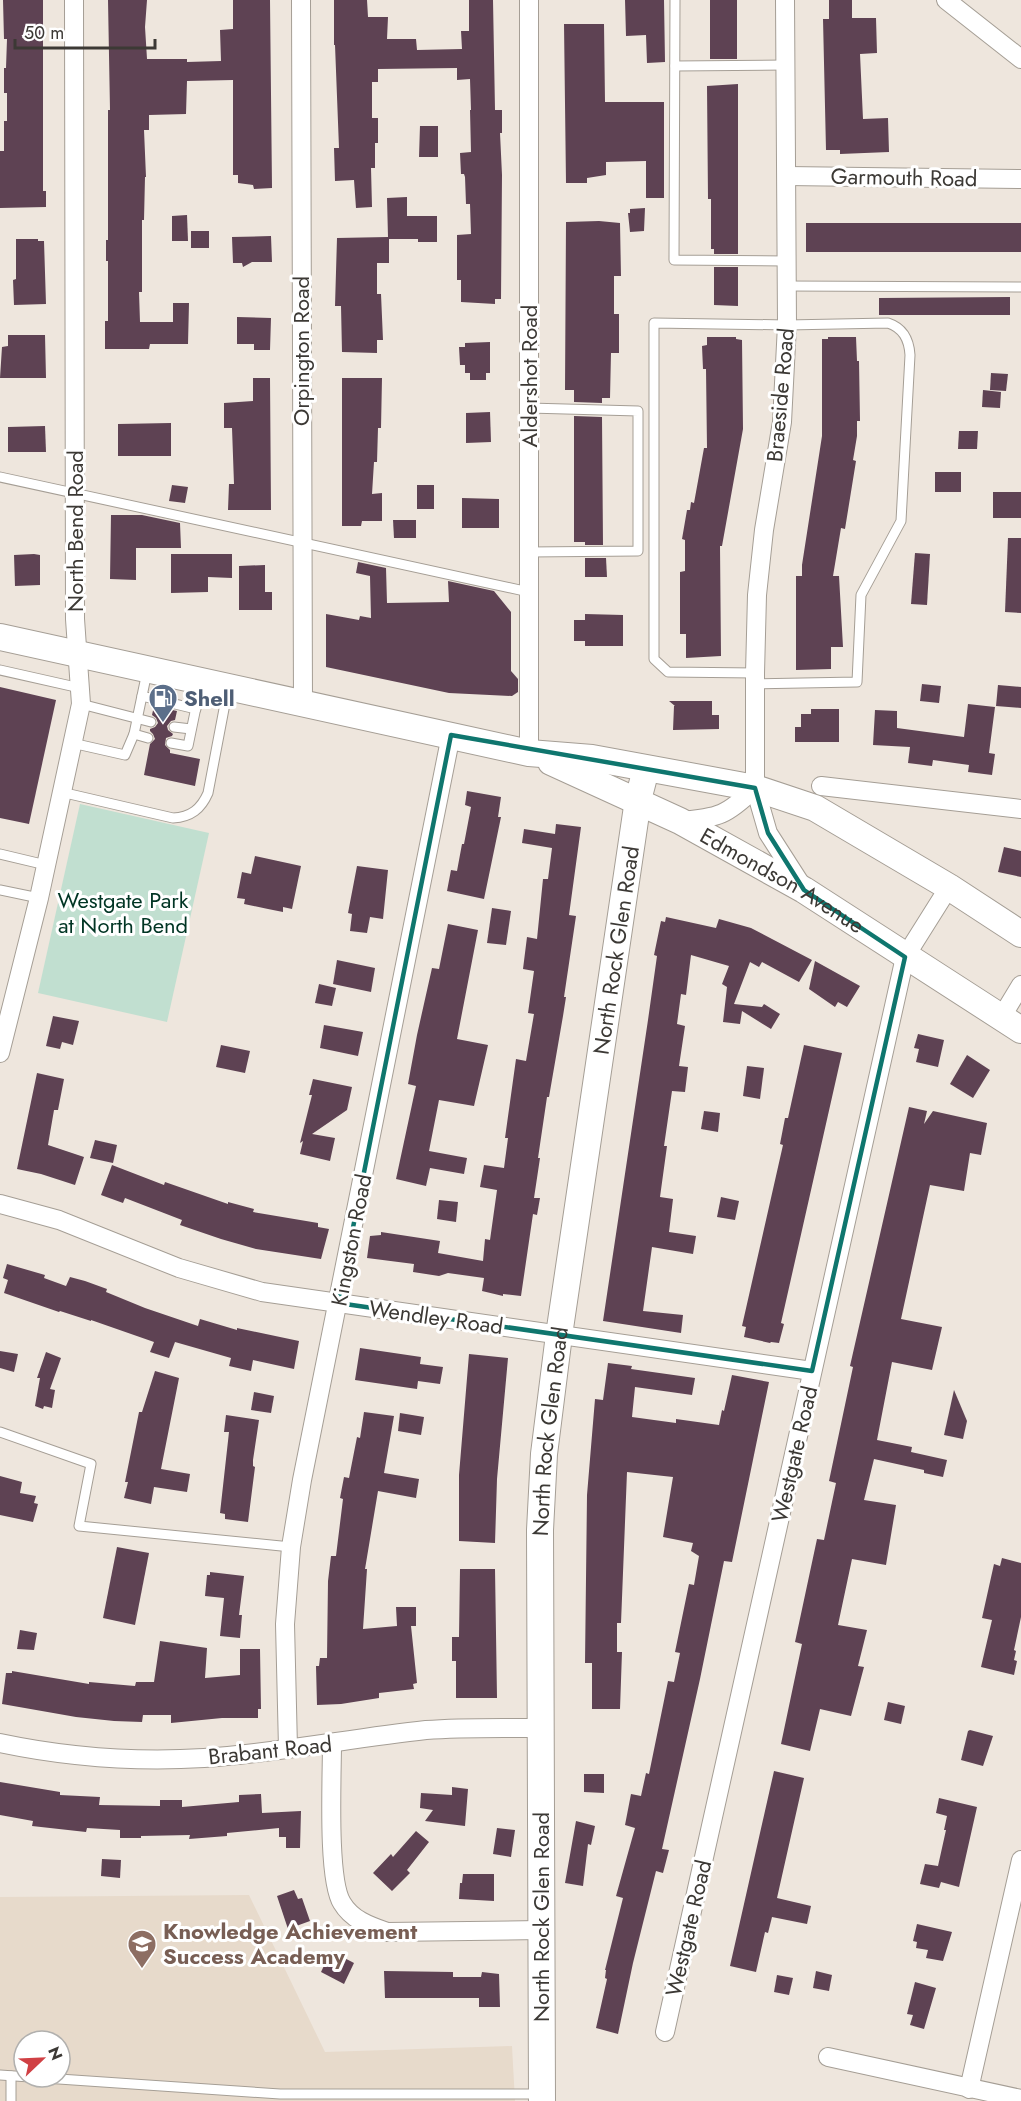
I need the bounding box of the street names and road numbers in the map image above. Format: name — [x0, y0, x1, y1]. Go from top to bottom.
street label: Garmouth Road — [830, 160, 978, 194]
street label: Orpington Road — [285, 276, 317, 426]
street label: Aldershot Road — [513, 305, 545, 447]
street label: Braeside Road — [758, 327, 802, 463]
street label: North Bend Road — [59, 450, 91, 612]
street label: Edmondson Avenue — [694, 819, 871, 941]
street label: North Rock Glen Road — [585, 844, 647, 1057]
street label: Kingston Road — [323, 1171, 379, 1309]
street label: Wendley Road — [367, 1292, 505, 1342]
street label: North Rock Glen Road — [524, 1325, 576, 1537]
street label: Westgate Road — [763, 1383, 825, 1525]
street label: Brabant Road — [206, 1728, 334, 1772]
street label: North Rock Glen Road — [525, 1812, 557, 2022]
street label: Westgate Road — [657, 1857, 719, 1999]

